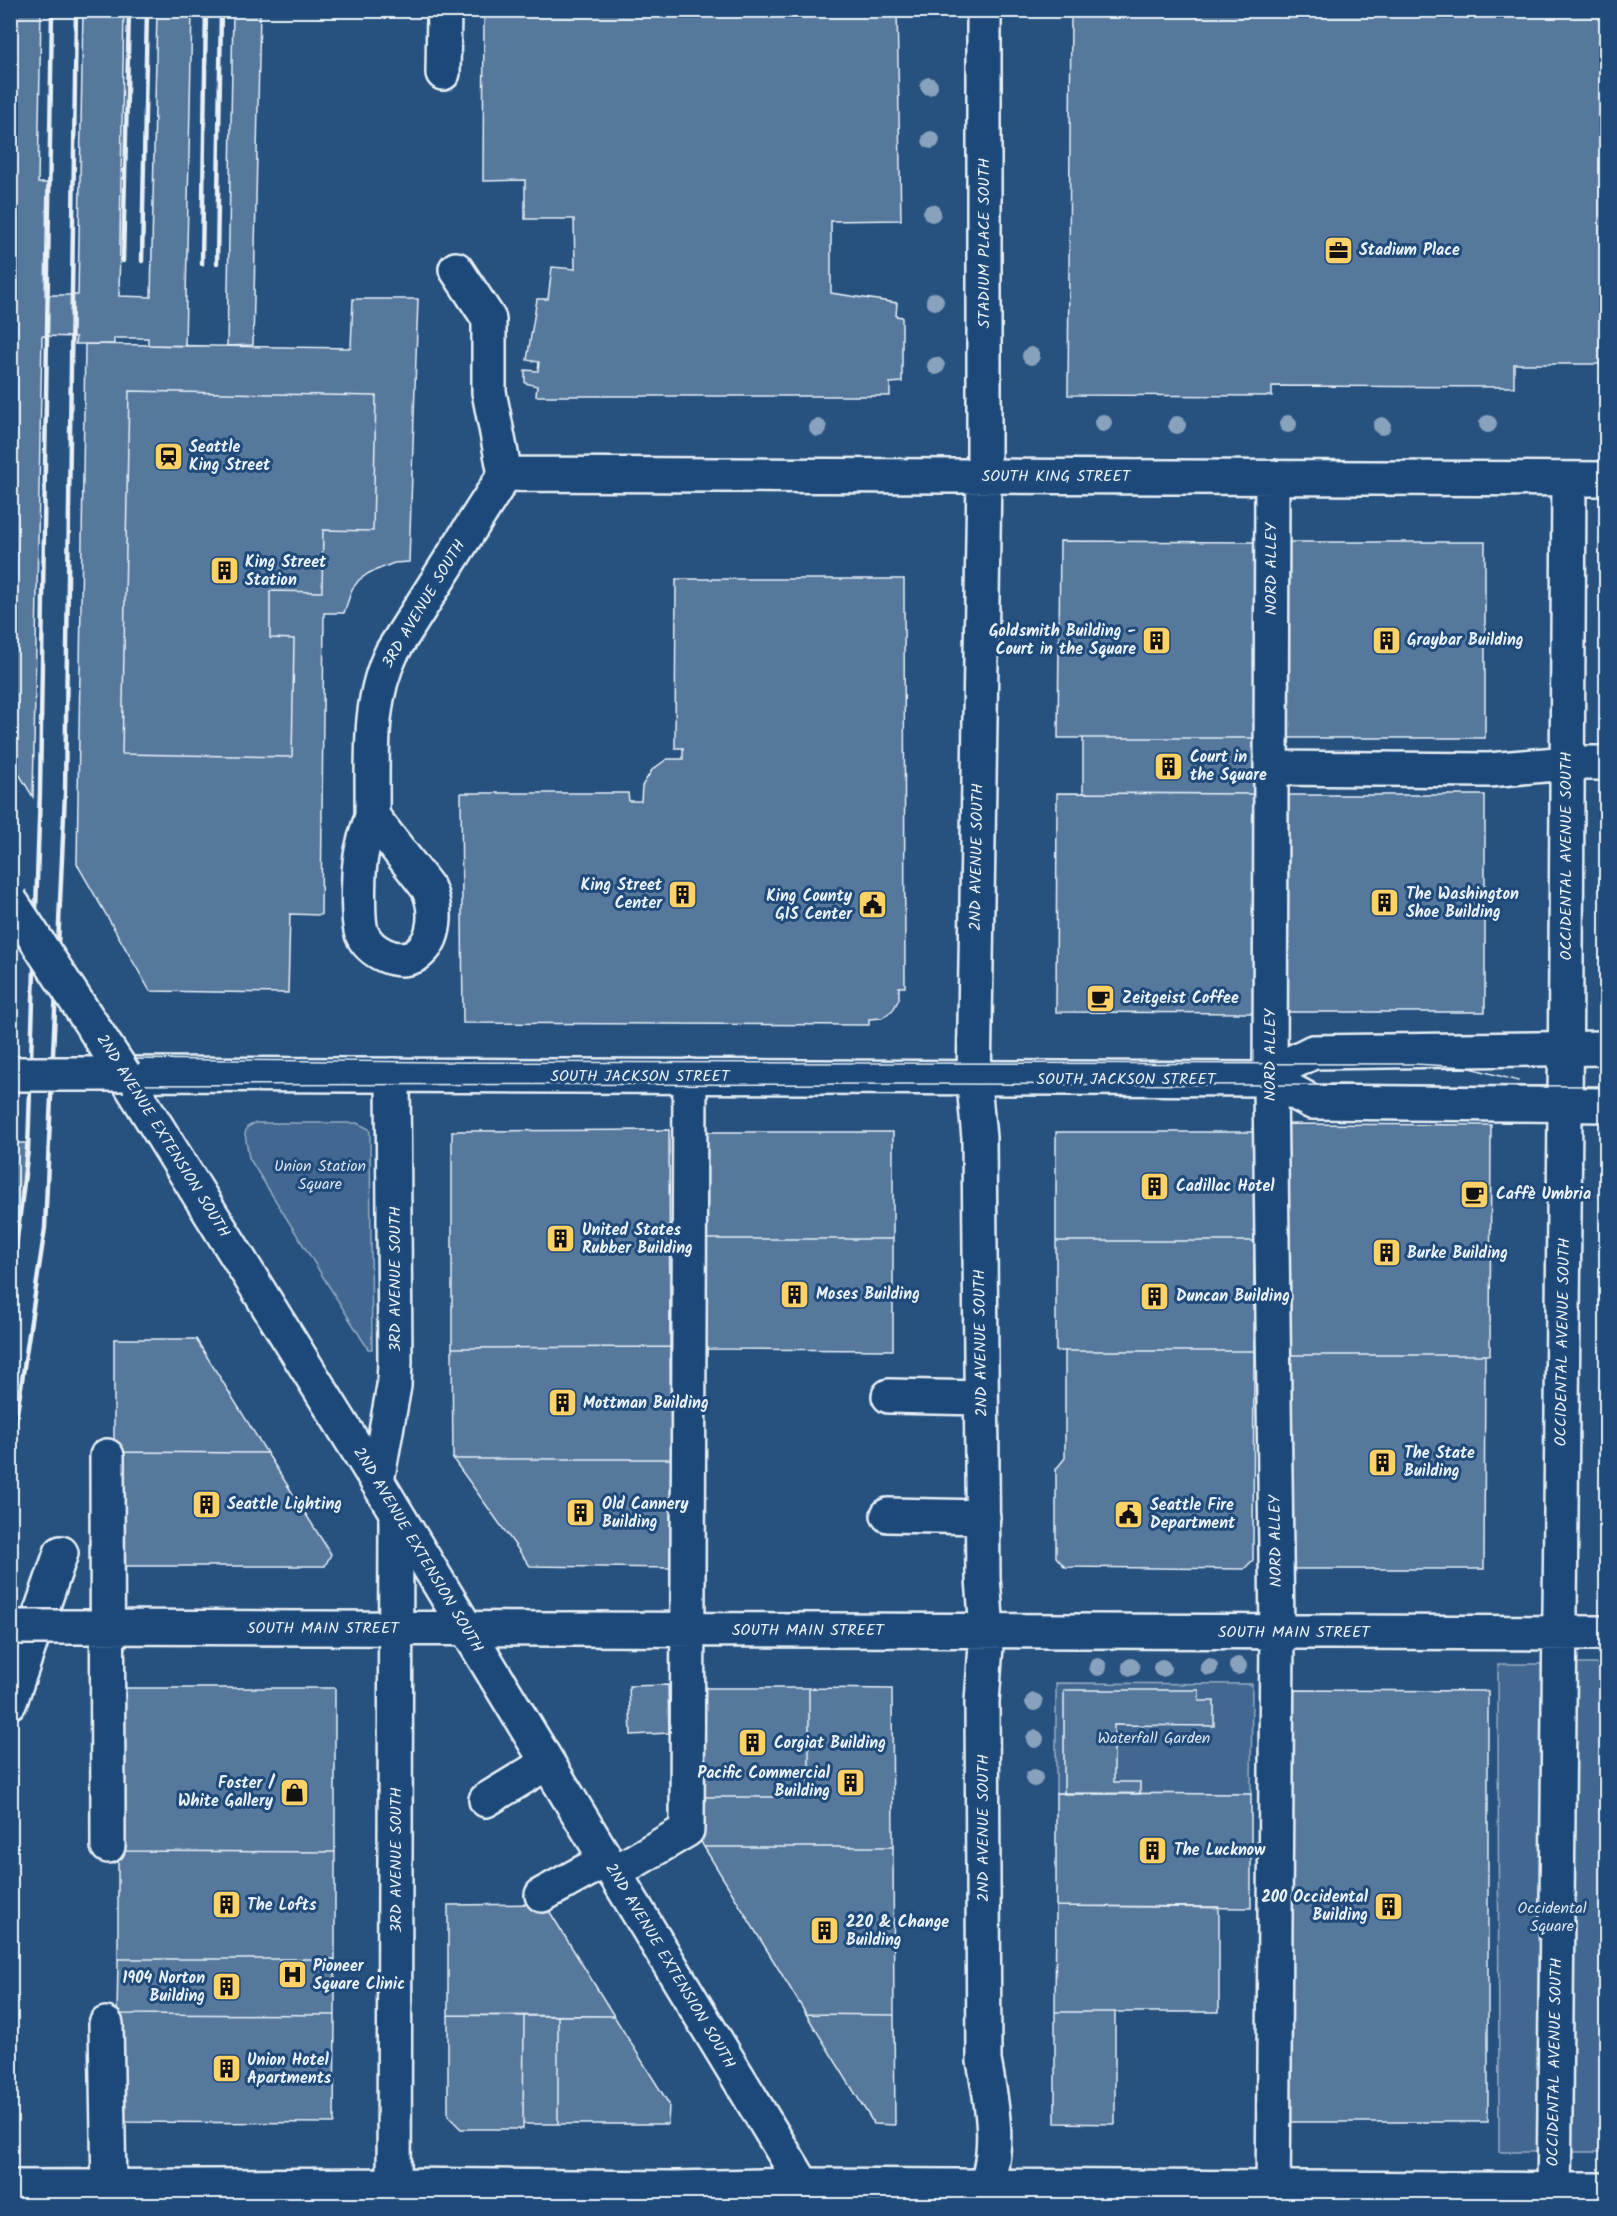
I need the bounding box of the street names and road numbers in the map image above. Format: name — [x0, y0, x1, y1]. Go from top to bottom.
street label: STADIUM PLACE SOUTH — [972, 158, 997, 328]
street label: SOUTH KING STREET — [982, 464, 1132, 489]
street label: NORD ALLEY — [1259, 522, 1284, 615]
street label: 3RD AVENUE SOUTH — [376, 535, 472, 673]
street label: OCCIDENTAL AVENUE SOUTH — [1554, 752, 1579, 960]
street label: 2ND AVENUE SOUTH — [963, 783, 991, 931]
street label: NORD ALLEY — [1258, 1008, 1283, 1101]
street label: 2ND AVENUE EXTENSION SOUTH — [90, 1029, 236, 1243]
street label: SOUTH JACKSON STREET — [550, 1064, 731, 1089]
street label: SOUTH JACKSON STREET — [1036, 1067, 1217, 1092]
street label: 3RD AVENUE SOUTH — [383, 1206, 408, 1352]
street label: OCCIDENTAL AVENUE SOUTH — [1549, 1237, 1577, 1447]
street label: 2ND AVENUE SOUTH — [967, 1269, 995, 1417]
street label: 2ND AVENUE EXTENSION SOUTH — [346, 1442, 490, 1658]
street label: NORD ALLEY — [1263, 1494, 1289, 1587]
street label: SOUTH MAIN STREET — [247, 1616, 400, 1641]
street label: SOUTH MAIN STREET — [732, 1618, 885, 1643]
street label: SOUTH MAIN STREET — [1218, 1620, 1371, 1645]
street label: 2ND AVENUE SOUTH — [971, 1754, 996, 1902]
street label: 3RD AVENUE SOUTH — [384, 1787, 409, 1933]
street label: 2ND AVENUE EXTENSION SOUTH — [598, 1858, 742, 2074]
street label: OCCIDENTAL AVENUE SOUTH — [1541, 1957, 1569, 2167]

